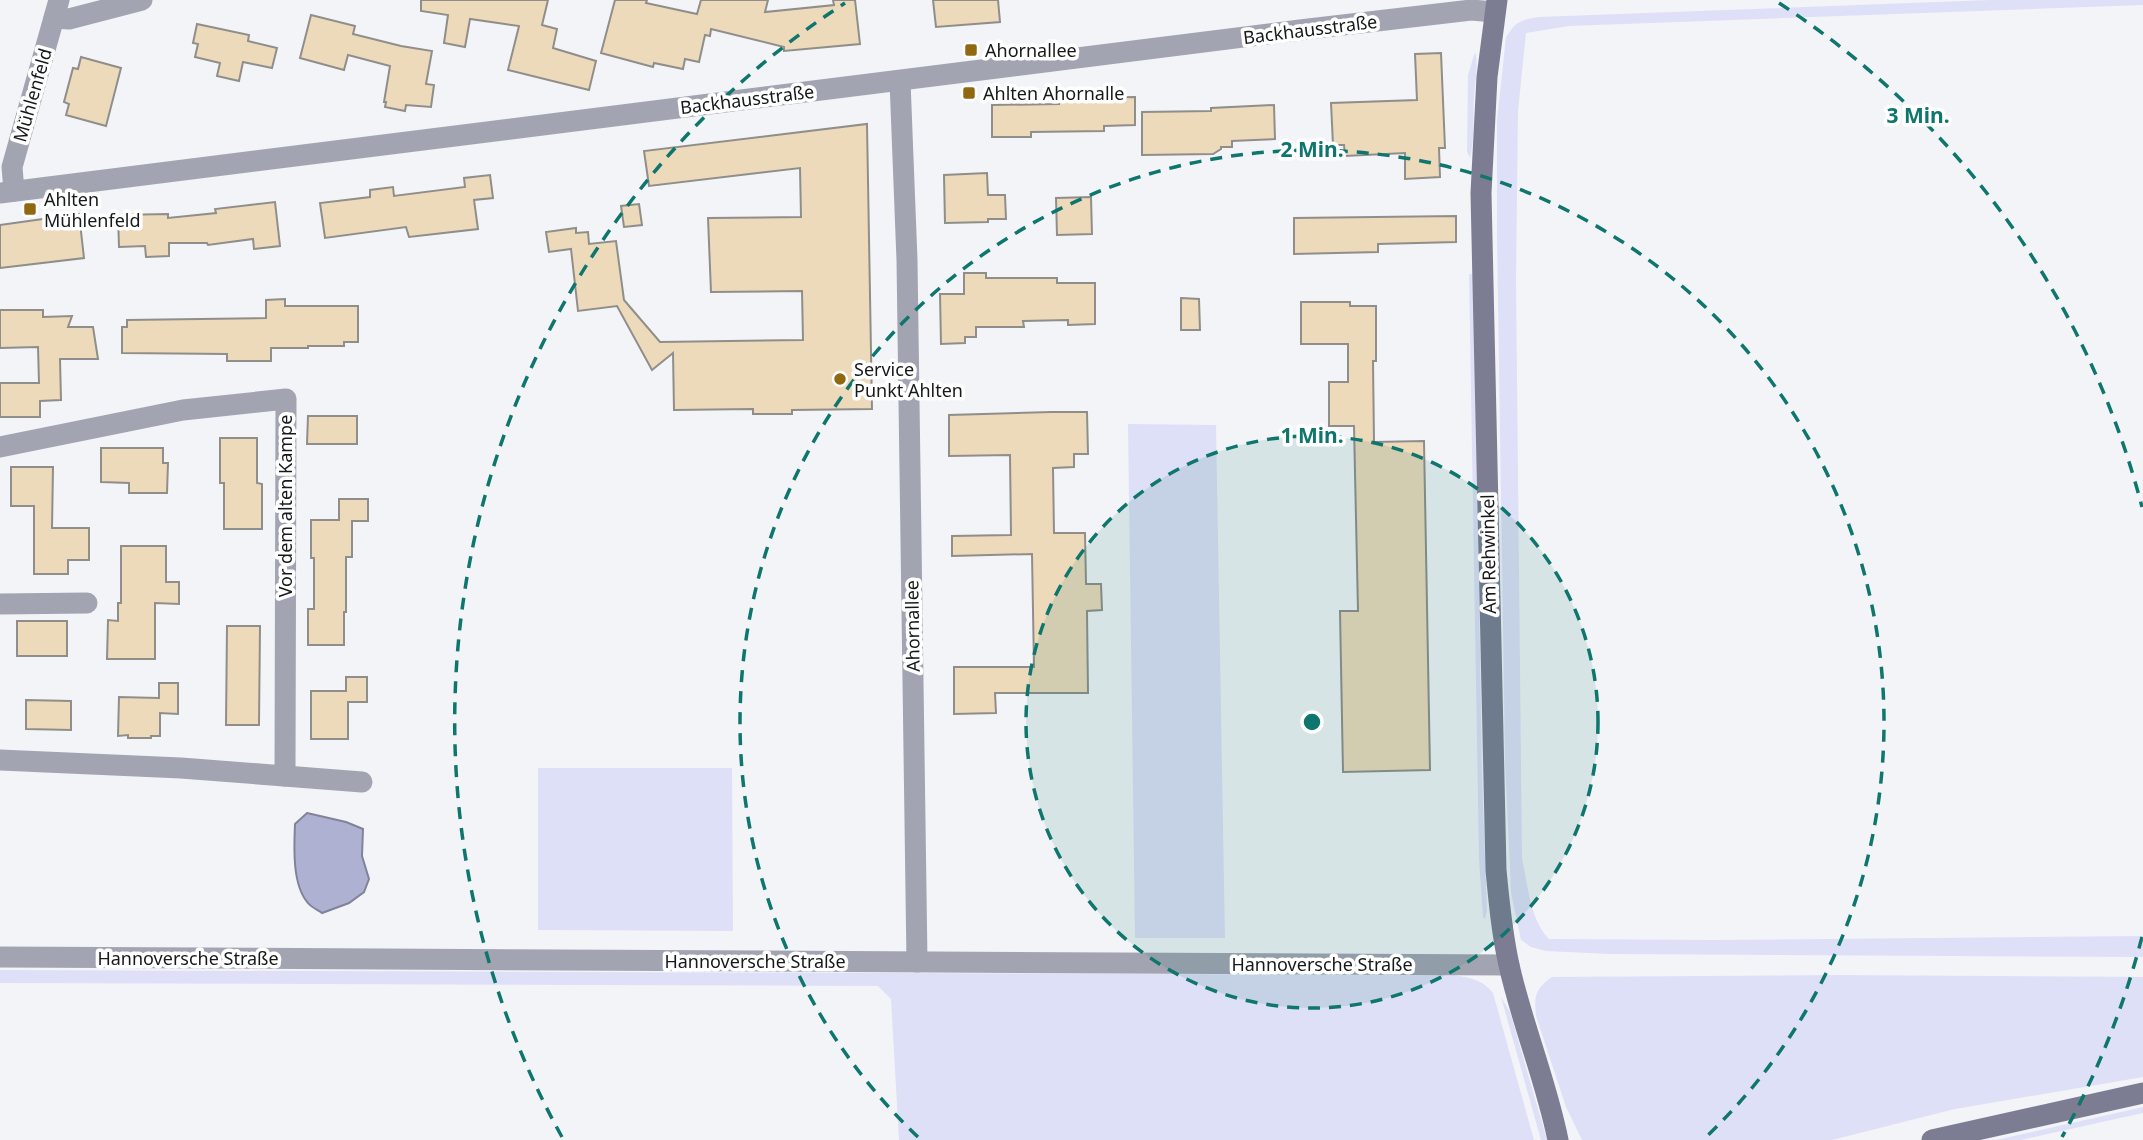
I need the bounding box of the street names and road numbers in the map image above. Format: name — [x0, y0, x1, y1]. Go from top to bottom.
street label: Backhausstraße — [1242, 9, 1378, 49]
street label: Mühlenfeld — [7, 45, 57, 145]
street label: Backhausstraße — [679, 79, 815, 119]
street label: Vor dem alten Kampe — [273, 415, 297, 597]
street label: Am Rehwinkel — [1475, 494, 1501, 614]
street label: Ahornallee — [899, 580, 925, 672]
street label: Hannoversche Straße — [97, 946, 279, 970]
street label: Hannoversche Straße — [664, 949, 846, 973]
street label: Hannoversche Straße — [1231, 952, 1413, 976]

